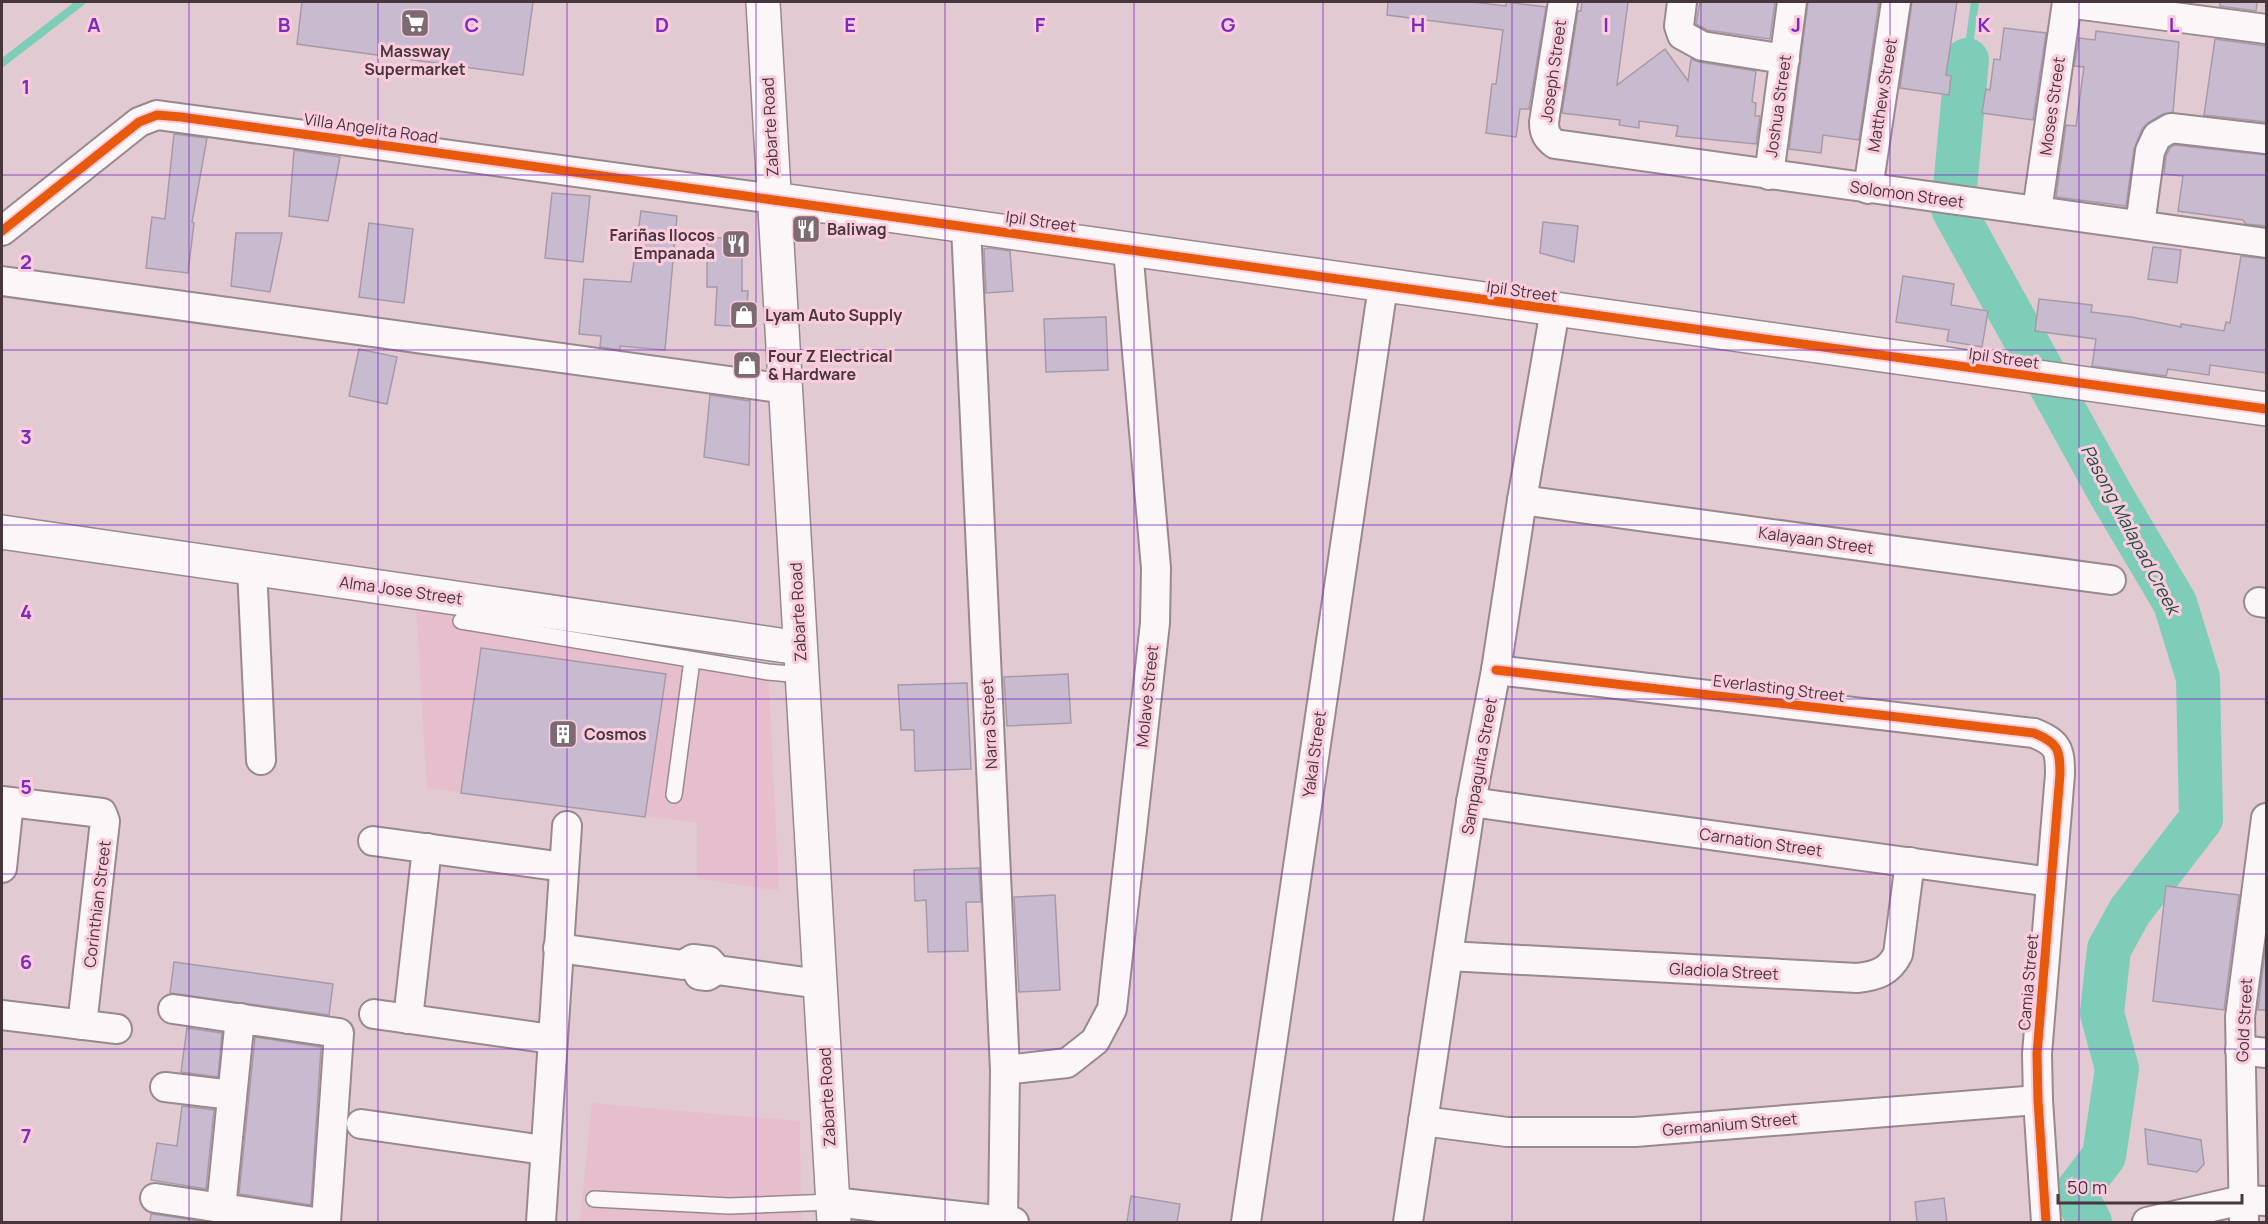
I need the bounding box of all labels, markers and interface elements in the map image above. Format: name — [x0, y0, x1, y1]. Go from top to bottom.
supermarket icon: Massway Supermarket — [399, 7, 431, 39]
text: A — [87, 11, 101, 38]
text: B — [278, 11, 291, 38]
text: C — [465, 11, 479, 38]
text: D — [655, 11, 669, 38]
text: E — [844, 11, 856, 38]
text: F — [1035, 11, 1046, 38]
text: G — [1221, 11, 1236, 38]
text: H — [1411, 11, 1425, 38]
text: I — [1603, 11, 1609, 38]
text: J — [1791, 11, 1801, 38]
text: K — [1978, 11, 1991, 38]
text: L — [2169, 11, 2180, 38]
street label: Joseph Street — [1535, 18, 1571, 124]
street label: Matthew Street — [1862, 36, 1902, 154]
place label: Massway Supermarket — [364, 40, 466, 80]
street label: Joshua Street — [1760, 53, 1796, 159]
street label: Moses Street — [2034, 55, 2070, 157]
text: 1 — [22, 73, 30, 100]
street label: Zabarte Road — [756, 77, 784, 177]
street label: Villa Angelita Road — [303, 108, 439, 148]
street label: Solomon Street — [1848, 175, 1966, 213]
street label: Ipil Street — [1004, 205, 1078, 237]
restaurant icon: Baliwag — [790, 213, 822, 245]
place label: Baliwag — [827, 218, 887, 240]
place label: Fariñas Ilocos Empanada — [610, 224, 715, 264]
restaurant icon: Fariñas Ilocos Empanada — [720, 228, 752, 260]
text: 2 — [20, 248, 32, 275]
street label: Ipil Street — [1485, 275, 1559, 307]
shop icon: Lyam Auto Supply — [728, 299, 760, 331]
place label: Lyam Auto Supply — [765, 304, 902, 326]
street label: Ipil Street — [1967, 342, 2041, 374]
place label: Four Z Electrical & Hardware — [768, 345, 893, 385]
shop icon: Four Z Electrical & Hardware — [731, 349, 763, 381]
text: 3 — [20, 423, 32, 450]
water label: Pasong Malapad Creek — [2076, 440, 2187, 621]
street label: Kalayaan Street — [1757, 521, 1875, 559]
street label: Zabarte Road — [784, 562, 812, 662]
street label: Alma Jose Street — [338, 570, 464, 610]
text: 4 — [20, 598, 32, 625]
street label: Molave Street — [1131, 644, 1163, 748]
street label: Everlasting Street — [1712, 669, 1846, 707]
street label: Narra Street — [976, 678, 1002, 770]
street label: Sampaguita Street — [1456, 696, 1502, 836]
street label: Yakal Street — [1297, 709, 1331, 799]
building icon: Cosmos — [547, 718, 579, 750]
place label: Cosmos — [584, 723, 647, 745]
text: 5 — [20, 773, 32, 800]
street label: Carnation Street — [1698, 822, 1824, 862]
street label: Corinthian Street — [78, 839, 116, 969]
street label: Camia Street — [2013, 933, 2043, 1031]
text: 6 — [20, 948, 32, 975]
street label: Gladiola Street — [1669, 957, 1779, 985]
street label: Gold Street — [2231, 977, 2257, 1063]
street label: Zabarte Road — [813, 1047, 841, 1147]
street label: Germanium Street — [1662, 1107, 1798, 1141]
text: 7 — [21, 1122, 31, 1149]
scale bar — [2058, 1167, 2242, 1205]
text: 50 m — [2067, 1175, 2107, 1199]

